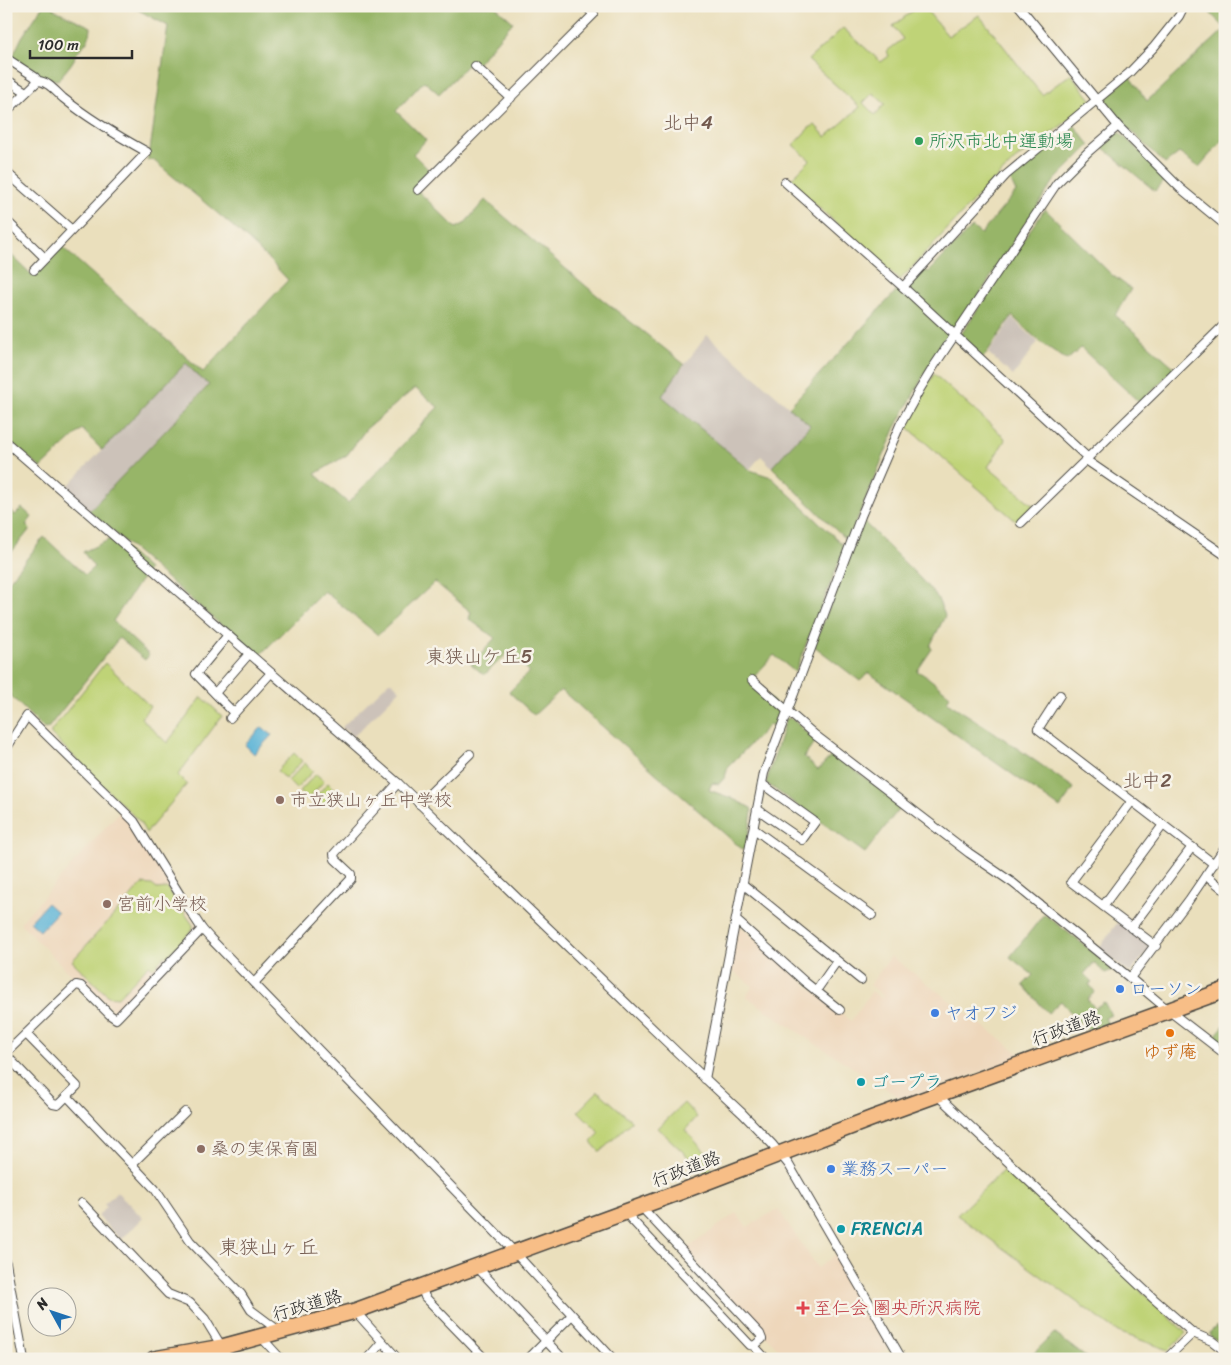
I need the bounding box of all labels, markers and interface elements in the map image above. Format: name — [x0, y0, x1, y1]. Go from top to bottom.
scale bar — [30, 28, 132, 60]
text: 100 m — [38, 32, 79, 58]
district label: 北中4 — [663, 106, 713, 139]
place label: 所沢市北中運動場 — [929, 125, 1073, 157]
marker: 所沢市北中運動場 — [913, 135, 925, 147]
district label: 東狭山ケ丘5 — [426, 640, 533, 673]
district label: 北中2 — [1123, 764, 1172, 797]
place label: 市立狭山ヶ丘中学校 — [290, 784, 452, 816]
marker: 市立狭山ヶ丘中学校 — [274, 794, 286, 806]
place label: 宮前小学校 — [117, 888, 207, 920]
marker: 宮前小学校 — [101, 898, 113, 910]
place label: ローソン — [1130, 973, 1202, 1005]
marker: ローソン — [1114, 983, 1126, 995]
place label: ヤオフジ — [945, 997, 1017, 1029]
street label: 行政道路 — [1027, 1001, 1105, 1055]
marker: ヤオフジ — [929, 1007, 941, 1019]
marker: ゆず庵 — [1164, 1027, 1176, 1039]
place label: ゆず庵 — [1143, 1036, 1197, 1068]
place label: ゴープラ — [871, 1066, 942, 1098]
marker: ゴープラ — [855, 1076, 867, 1088]
place label: 桑の実保育園 — [211, 1133, 319, 1165]
street label: 行政道路 — [647, 1141, 725, 1197]
marker: 桑の実保育園 — [195, 1143, 207, 1155]
place label: 業務スーパー — [841, 1153, 948, 1185]
marker: 業務スーパー — [825, 1163, 837, 1175]
place label: FRENCIA — [851, 1213, 923, 1245]
marker: FRENCIA — [835, 1223, 847, 1235]
district label: 東狭山ヶ丘 — [219, 1230, 319, 1265]
street label: 行政道路 — [268, 1280, 346, 1330]
north arrow — [28, 1288, 78, 1338]
text: N — [29, 1292, 55, 1316]
place label: 至仁会 圏央所沢病院 — [814, 1292, 981, 1324]
marker: 至仁会 圏央所沢病院 — [796, 1301, 810, 1315]

